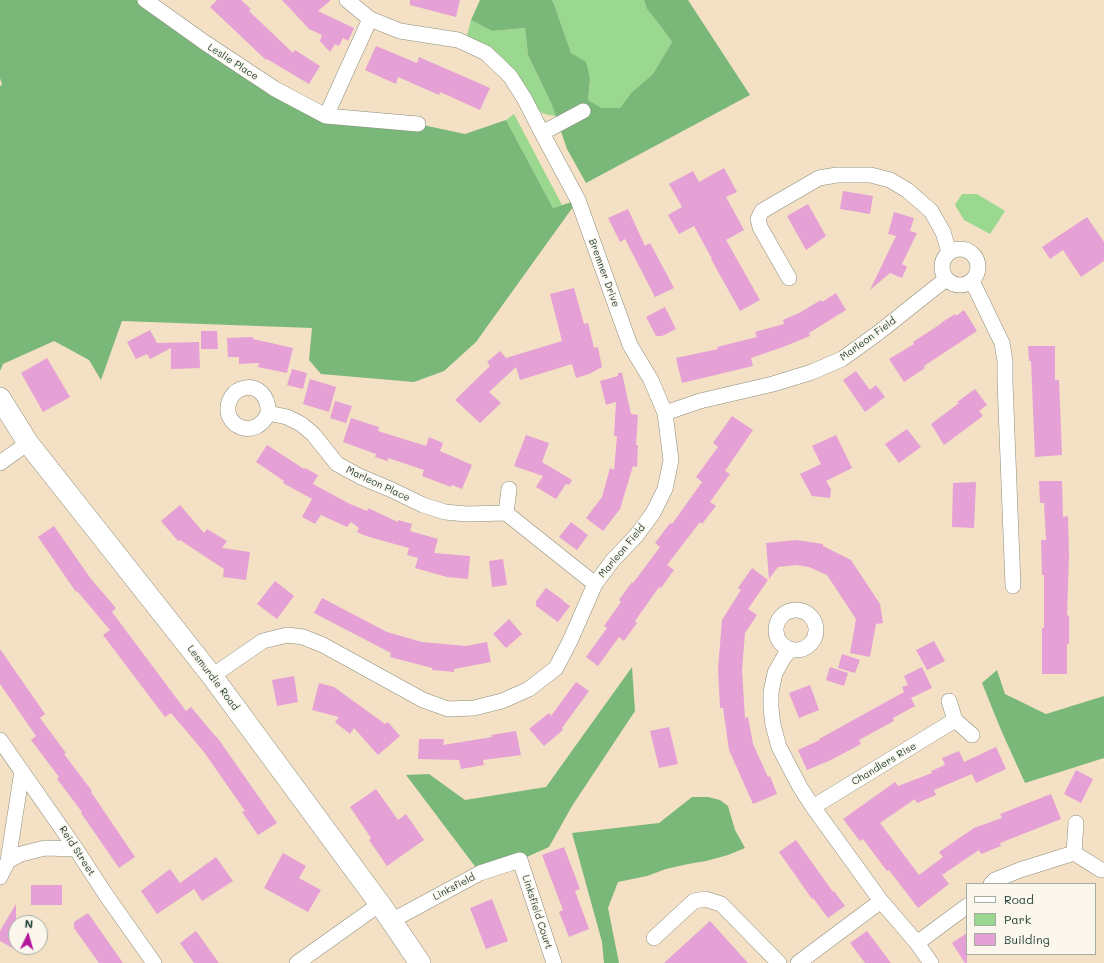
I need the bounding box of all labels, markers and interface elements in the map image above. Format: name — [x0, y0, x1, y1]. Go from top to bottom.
street label: Leslie Place — [205, 41, 261, 83]
street label: Bremner Drive — [586, 237, 622, 309]
street label: Marleon Field — [838, 315, 898, 363]
street label: Marleon Place — [344, 464, 412, 504]
street label: Marleon Field — [596, 522, 648, 580]
street label: Lesmurdie Road — [185, 643, 241, 713]
street label: Chandlers Rise — [850, 740, 918, 788]
street label: Reid Street — [56, 824, 98, 878]
street label: Linksfield — [431, 871, 477, 903]
street label: Linksfield Court — [519, 873, 555, 951]
legend — [966, 883, 1096, 955]
text: Road — [1004, 891, 1034, 907]
text: Park — [1004, 911, 1031, 927]
north arrow — [8, 915, 48, 955]
text: N — [24, 916, 34, 931]
text: Building — [1004, 931, 1050, 947]

